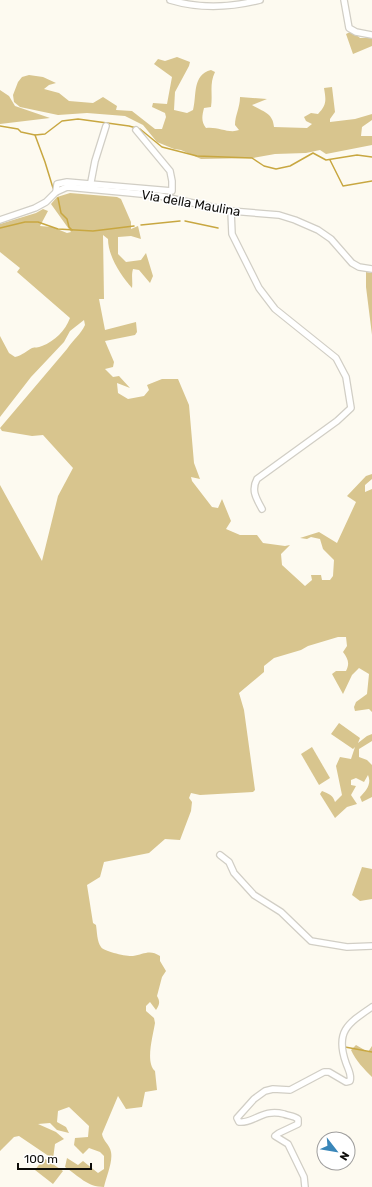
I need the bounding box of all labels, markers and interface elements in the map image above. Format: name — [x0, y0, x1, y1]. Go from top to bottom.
street label: Via della Maulina — [140, 187, 242, 219]
north arrow — [316, 1131, 356, 1171]
scale bar — [18, 1145, 91, 1171]
text: N — [336, 1149, 352, 1163]
text: 100 m — [24, 1152, 58, 1166]

